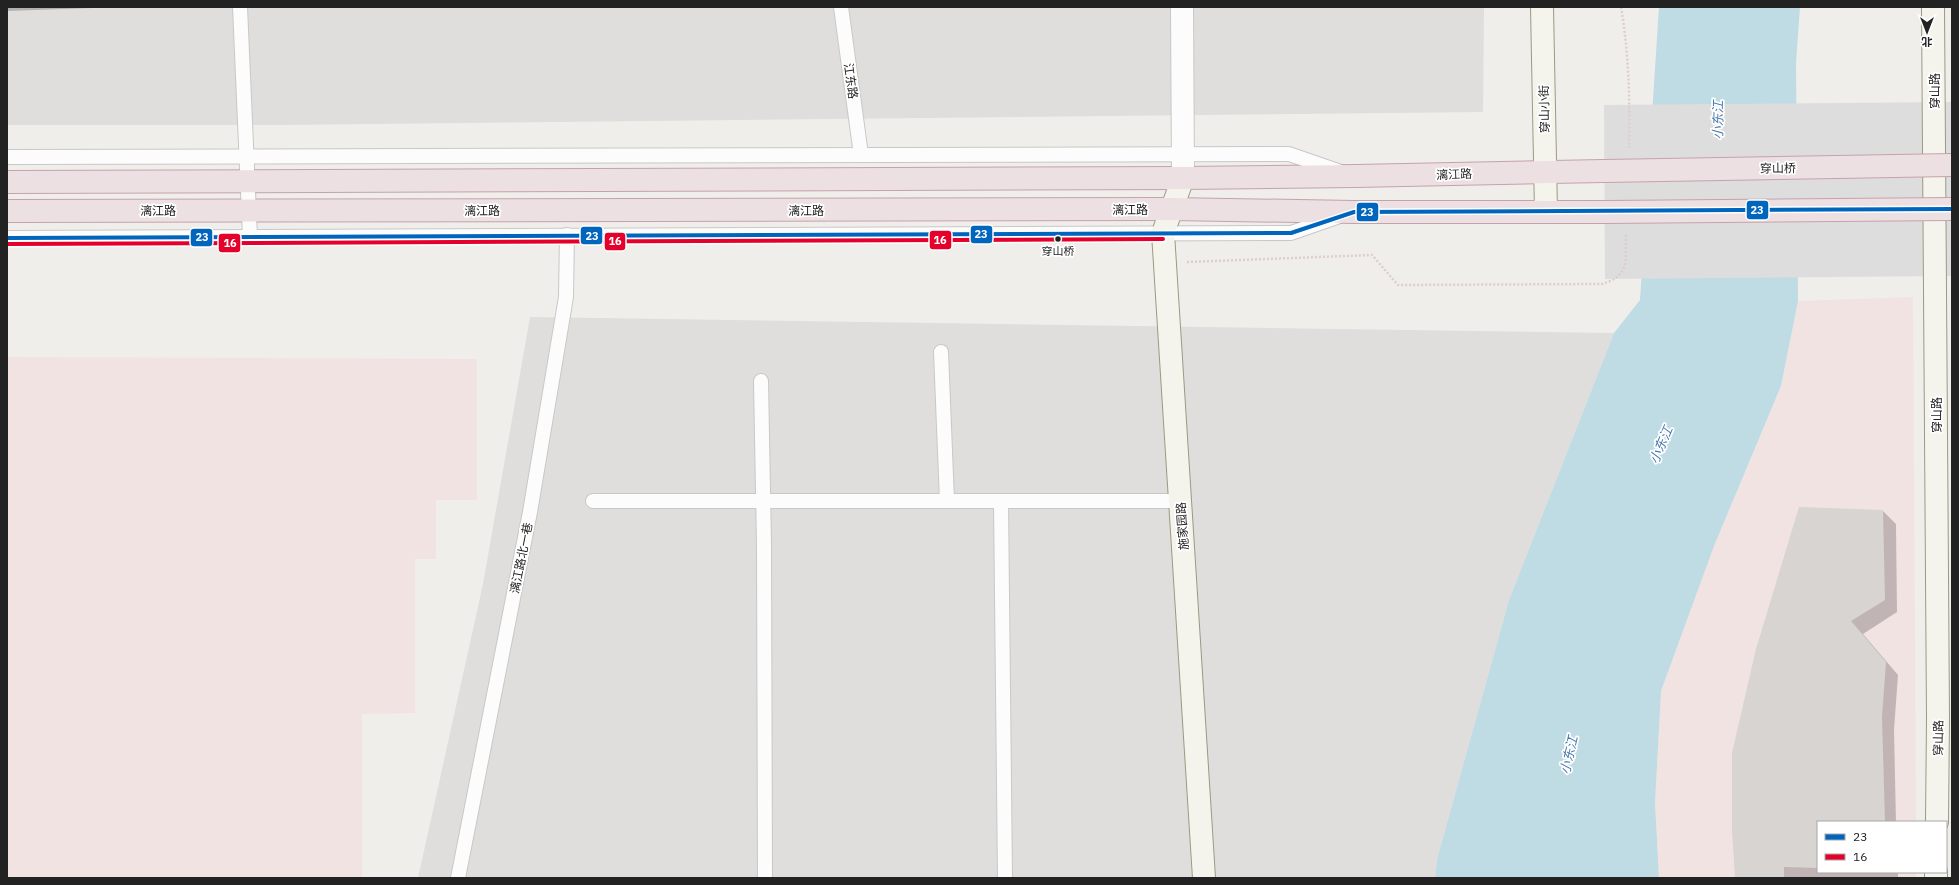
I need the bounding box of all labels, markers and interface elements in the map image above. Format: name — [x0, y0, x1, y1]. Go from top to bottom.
north arrow — [1907, 12, 1947, 52]
text: 北 — [1922, 35, 1933, 49]
street label: 江东路 — [841, 62, 861, 100]
street label: 穿山路 — [1927, 73, 1942, 109]
street label: 穿山小街 — [1536, 85, 1552, 133]
water label: 小东江 — [1709, 98, 1727, 140]
street label: 穿山桥 — [1760, 160, 1796, 176]
street label: 漓江路 — [1436, 166, 1472, 182]
line badge: 23 — [1746, 200, 1769, 220]
street label: 漓江路 — [1112, 202, 1148, 217]
line badge: 23 — [1356, 202, 1379, 222]
street label: 漓江路 — [140, 203, 176, 218]
street label: 漓江路 — [464, 203, 500, 218]
street label: 漓江路 — [788, 203, 824, 218]
text: 23 — [1750, 203, 1764, 217]
text: 23 — [1360, 205, 1374, 219]
line badge: 23 — [970, 225, 993, 244]
line badge: 23 — [580, 226, 603, 245]
text: 23 — [974, 227, 988, 241]
line badge: 23 — [190, 228, 213, 247]
text: 23 — [585, 229, 599, 243]
text: 23 — [195, 230, 209, 244]
line badge: 16 — [929, 230, 952, 250]
line badge: 16 — [604, 232, 626, 251]
line badge: 16 — [218, 233, 241, 253]
text: 16 — [933, 233, 947, 247]
text: 16 — [608, 234, 622, 248]
marker: 穿山桥 — [1053, 234, 1063, 244]
text: 16 — [223, 236, 237, 250]
place label: 穿山桥 — [1042, 244, 1075, 258]
street label: 穿山路 — [1929, 397, 1944, 433]
water label: 小东江 — [1646, 422, 1677, 466]
street label: 施家园路 — [1173, 502, 1191, 550]
street label: 漓江路北一巷 — [507, 521, 535, 595]
street label: 穿山路 — [1930, 720, 1946, 756]
water label: 小东江 — [1556, 732, 1582, 776]
legend — [1817, 821, 1947, 873]
text: 23 — [1853, 829, 1867, 844]
text: 16 — [1853, 849, 1867, 864]

